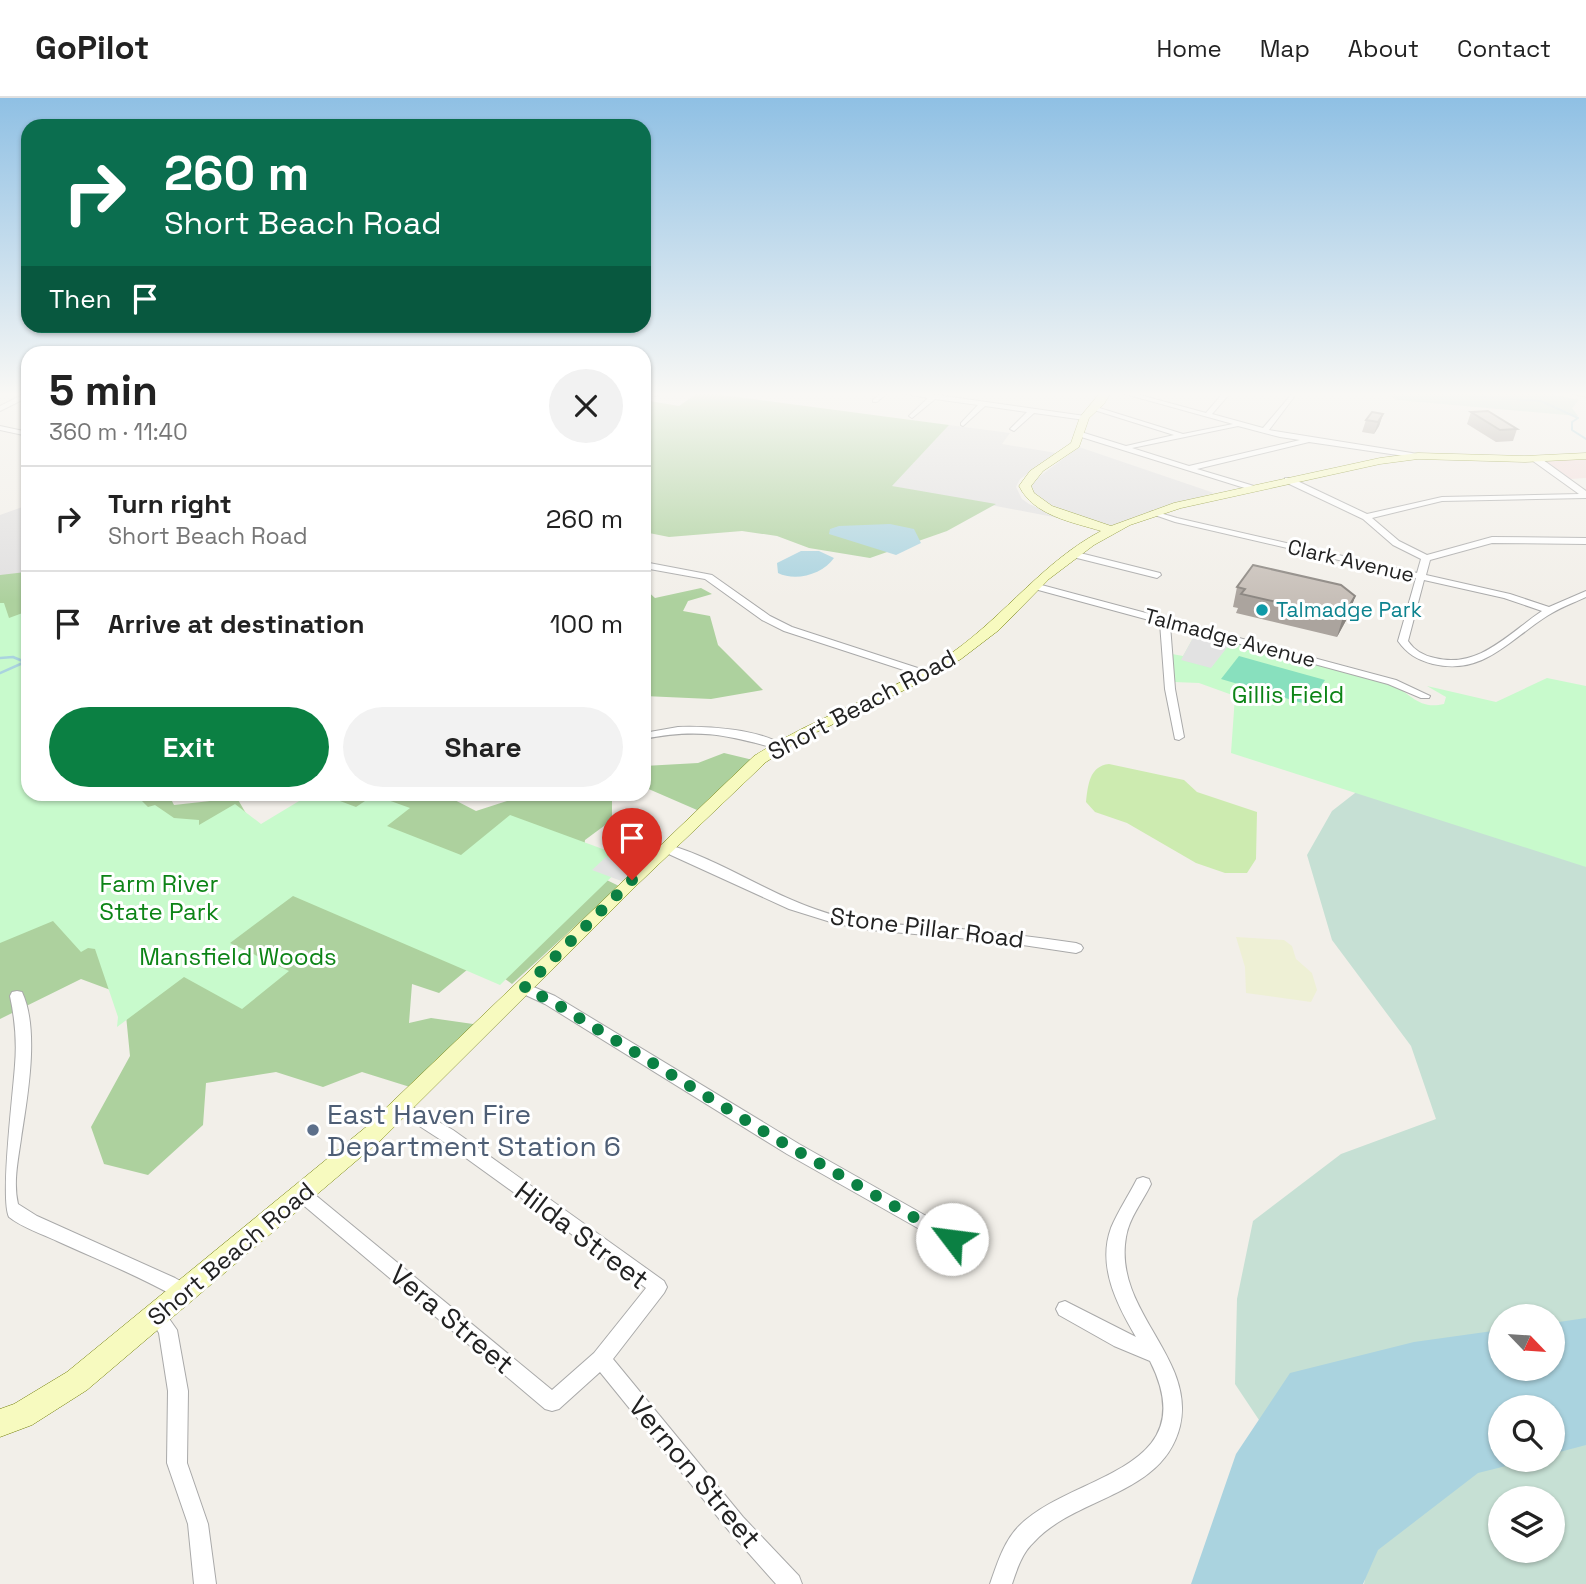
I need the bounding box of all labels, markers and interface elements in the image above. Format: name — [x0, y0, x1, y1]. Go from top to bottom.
text: GoPilot — [35, 27, 149, 69]
text: Home — [1156, 33, 1222, 64]
text: Map — [1260, 33, 1310, 64]
text: About — [1348, 33, 1419, 64]
text: Contact — [1457, 33, 1551, 64]
text: 260 m — [164, 142, 309, 204]
icon: right — [49, 147, 140, 238]
text: Short Beach Road — [164, 203, 442, 243]
icon: arrive — [126, 280, 164, 318]
text: Then — [49, 282, 112, 316]
text: 5 min — [49, 364, 158, 417]
button: close — [549, 369, 623, 443]
text: 360 m · 11:40 — [49, 417, 188, 447]
text: Turn right — [108, 487, 232, 521]
icon: right — [49, 500, 87, 538]
text: 260 m — [546, 502, 623, 536]
text: Short Beach Road — [108, 521, 308, 551]
street label: Clark Avenue — [1285, 533, 1417, 588]
place label: Talmadge Park — [1276, 596, 1422, 623]
street label: Talmadge Avenue — [1141, 602, 1319, 673]
marker: Talmadge Park — [1254, 602, 1270, 618]
icon: arrive — [49, 605, 87, 643]
text: Arrive at destination — [108, 607, 365, 641]
text: 100 m — [550, 607, 623, 641]
street label: Short Beach Road — [763, 642, 961, 767]
park label: Gillis Field — [1232, 679, 1344, 710]
button: Exit — [49, 707, 329, 787]
button: Share — [343, 707, 623, 787]
pin — [602, 808, 662, 880]
icon: arrive — [613, 819, 651, 857]
park label: Farm River State Park — [99, 868, 219, 927]
street label: Stone Pillar Road — [828, 900, 1026, 955]
park label: Mansfield Woods — [139, 941, 337, 972]
place label: East Haven Fire Department Station 6 — [327, 1096, 621, 1164]
marker: East Haven Fire Department Station 6 — [305, 1122, 321, 1138]
street label: Hilda Street — [508, 1173, 656, 1297]
street label: Short Beach Road — [141, 1175, 320, 1332]
position arrow — [915, 1202, 989, 1276]
street label: Vera Street — [382, 1256, 522, 1382]
north arrow — [1488, 1304, 1564, 1381]
map controls — [1488, 1304, 1565, 1563]
street label: Vernon Street — [621, 1388, 769, 1556]
button: search — [1488, 1395, 1565, 1472]
button: layers — [1488, 1486, 1565, 1563]

